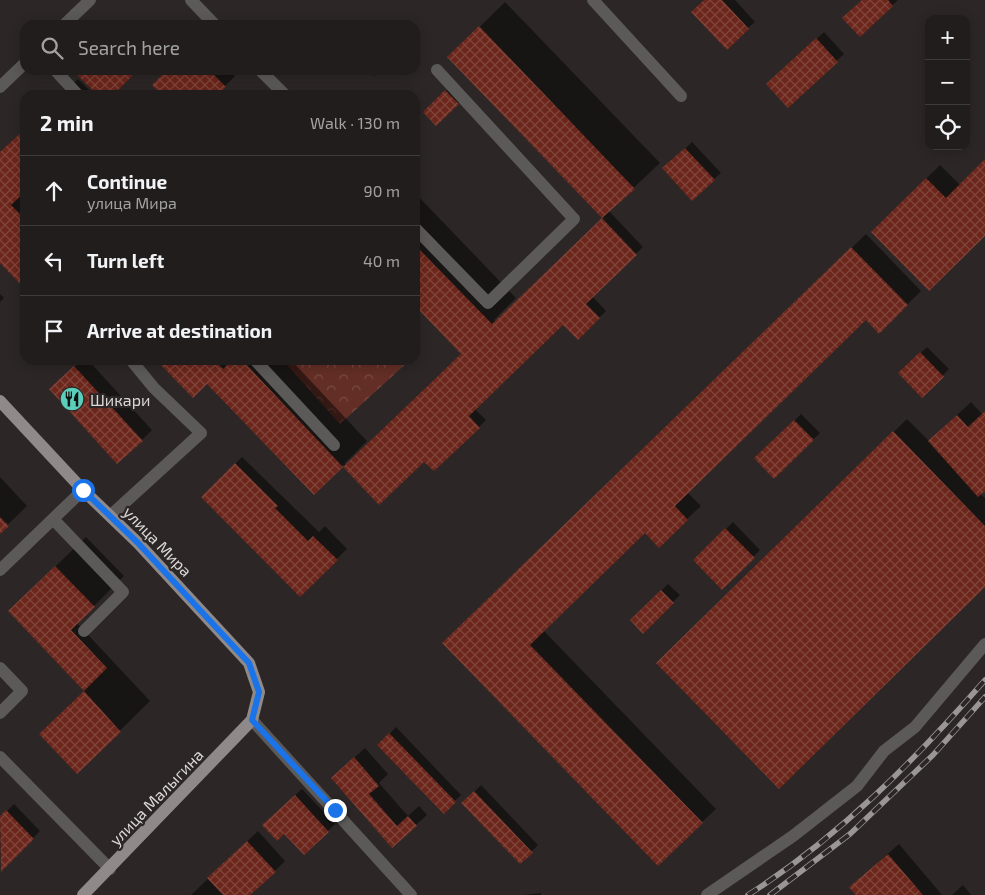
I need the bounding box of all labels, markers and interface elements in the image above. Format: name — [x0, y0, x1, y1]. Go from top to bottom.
map controls — [925, 15, 970, 150]
button: + — [925, 15, 970, 60]
search box — [20, 20, 420, 75]
icon: search — [38, 34, 66, 62]
text: Search here — [78, 36, 180, 59]
button: − — [925, 60, 970, 105]
button: locate — [925, 105, 970, 150]
text: 2 min — [40, 110, 94, 135]
text: Walk · 130 m — [310, 113, 400, 132]
text: Continue — [87, 170, 167, 193]
icon: ahead — [40, 177, 68, 205]
text: 90 m — [364, 181, 400, 200]
text: улица Мира — [87, 193, 177, 212]
icon: left — [40, 247, 68, 275]
text: Turn left — [87, 249, 164, 272]
text: 40 m — [363, 251, 400, 270]
icon: arrive — [40, 317, 68, 345]
text: Arrive at destination — [87, 319, 272, 342]
restaurant icon: Шикари — [59, 386, 85, 412]
place label: Шикари — [90, 390, 150, 409]
route start — [72, 479, 95, 502]
street label: улица Мира — [119, 502, 196, 581]
street label: улица Малыгина — [105, 745, 208, 850]
route end — [324, 799, 347, 822]

